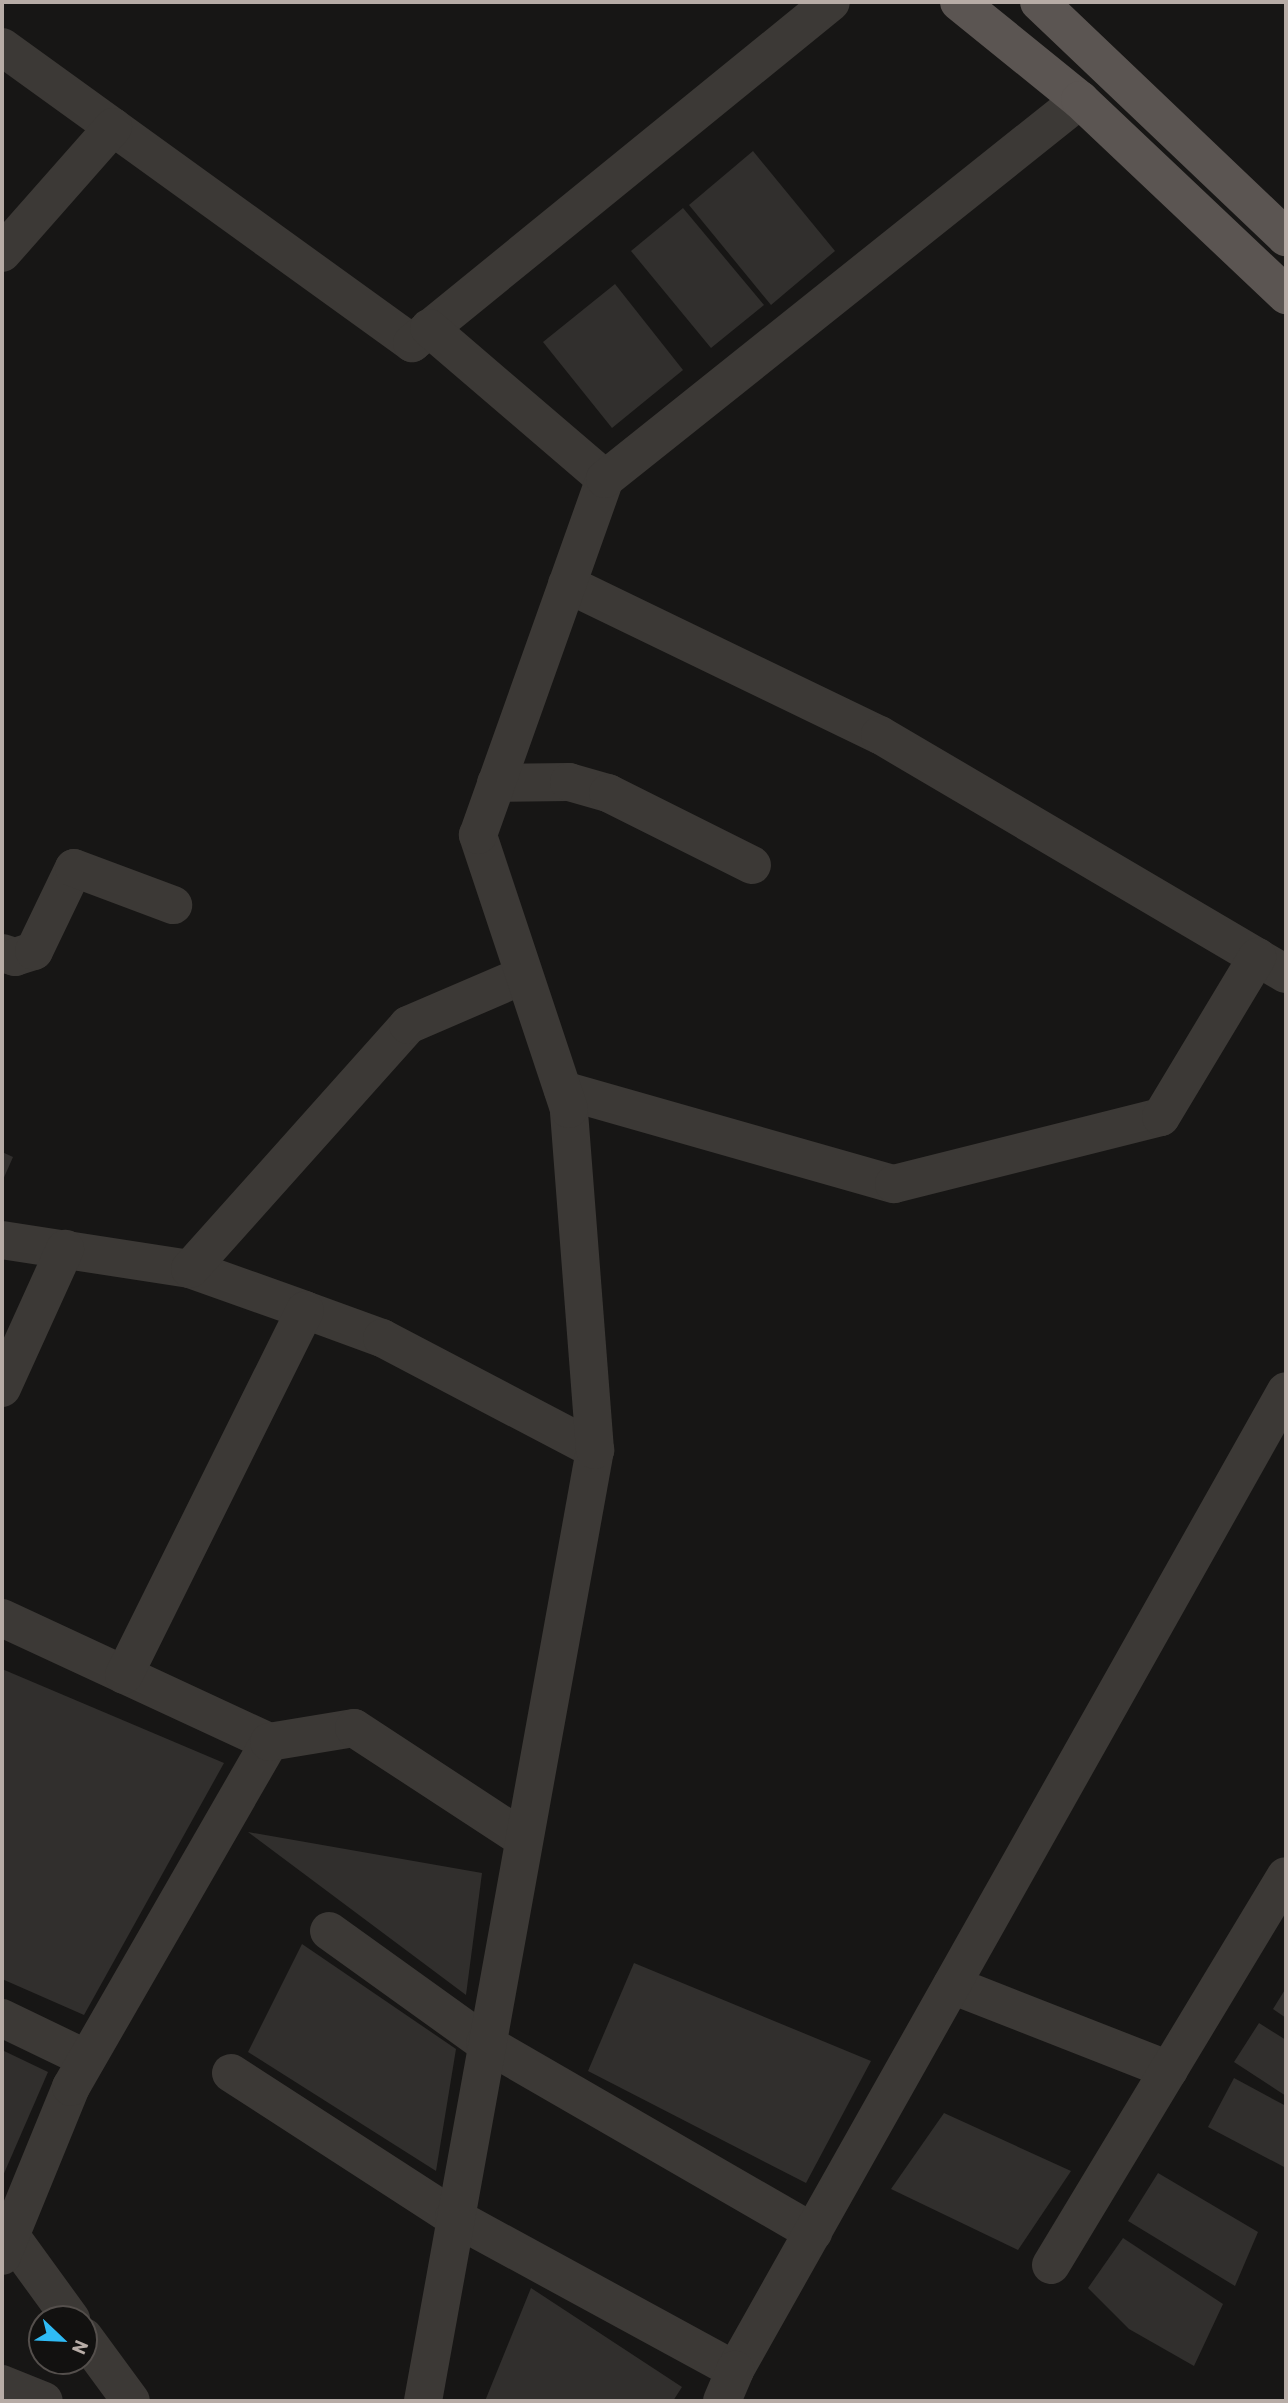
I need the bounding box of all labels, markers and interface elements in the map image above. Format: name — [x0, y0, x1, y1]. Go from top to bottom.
north arrow — [28, 2305, 98, 2375]
text: N — [68, 2337, 94, 2358]

